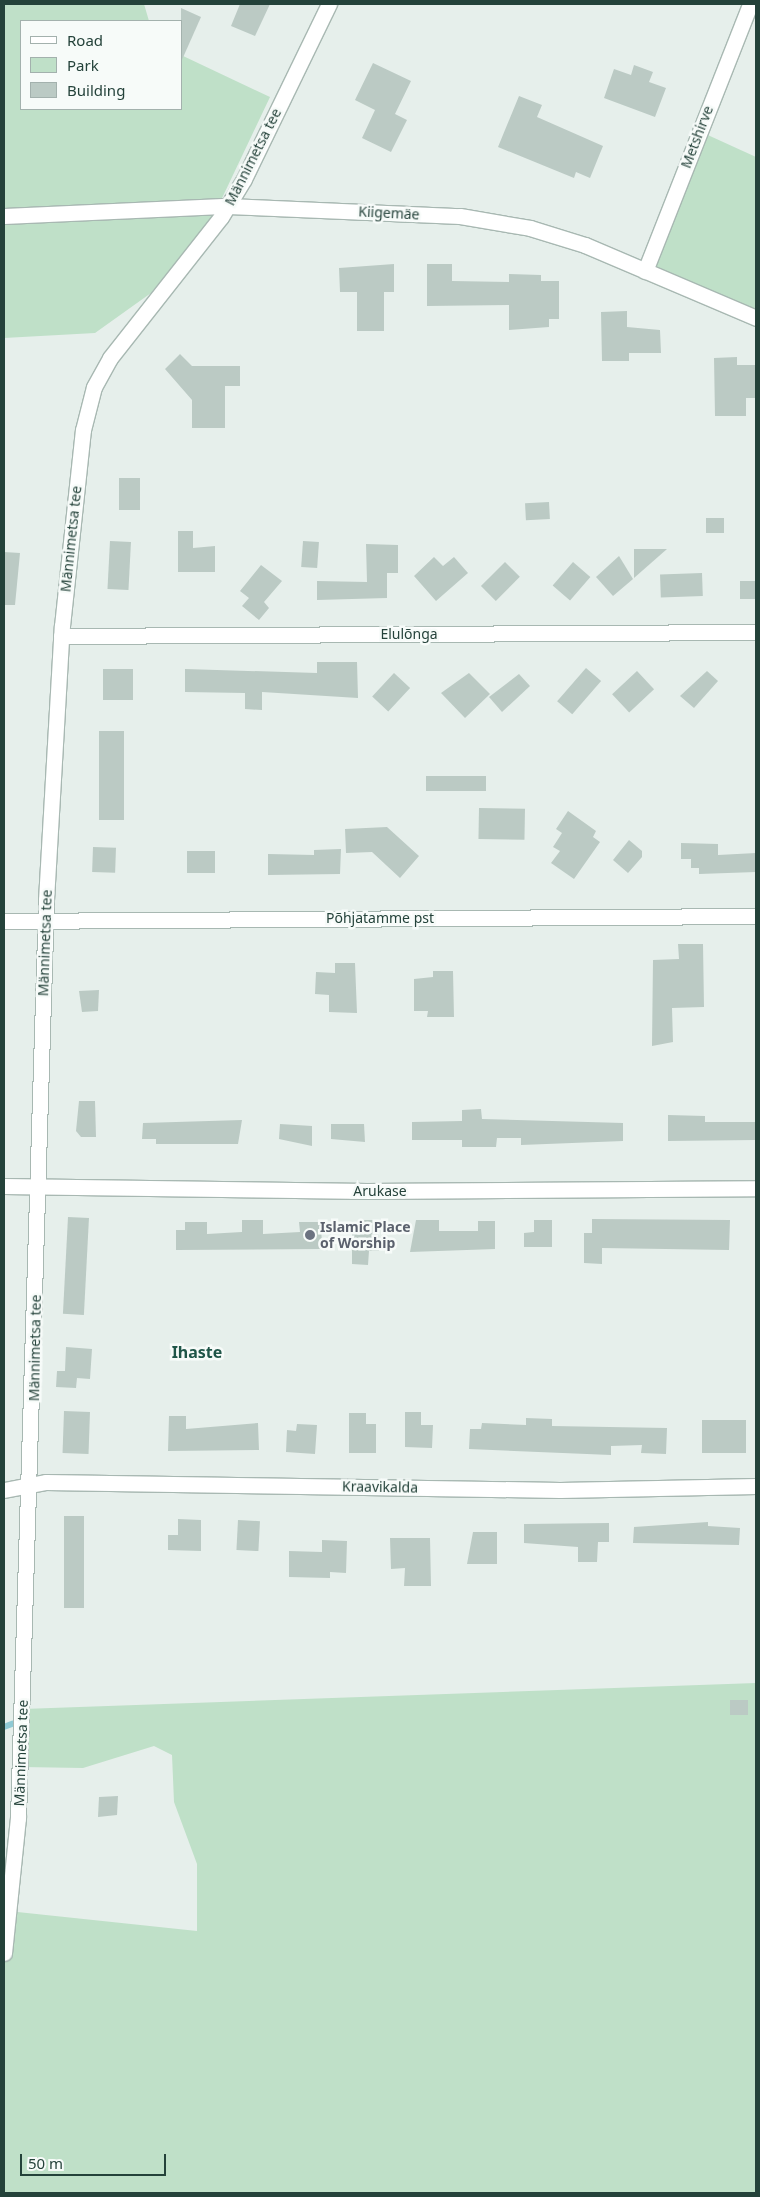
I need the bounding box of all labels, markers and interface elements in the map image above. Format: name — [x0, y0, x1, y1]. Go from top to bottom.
legend — [20, 20, 182, 110]
text: Road — [67, 30, 103, 50]
text: Park — [67, 55, 99, 75]
text: Building — [67, 80, 125, 100]
street label: Metshirve — [677, 103, 717, 171]
street label: Männimetsa tee — [221, 106, 285, 208]
street label: Kiigemäe — [358, 203, 420, 223]
street label: Männimetsa tee — [57, 485, 85, 593]
street label: Elulõnga — [380, 626, 438, 642]
street label: Männimetsa tee — [35, 889, 55, 997]
street label: Põhjatamme pst — [326, 910, 434, 926]
street label: Arukase — [353, 1183, 407, 1199]
place label: Islamic Place of Worship — [320, 1219, 411, 1252]
marker: Islamic Place of Worship — [304, 1229, 316, 1241]
street label: Männimetsa tee — [26, 1295, 44, 1401]
district label: Ihaste — [172, 1342, 222, 1362]
street label: Kraavikalda — [342, 1478, 418, 1496]
street label: Männimetsa tee — [11, 1699, 31, 1807]
scale bar — [22, 2144, 169, 2176]
text: 50 m — [28, 2153, 63, 2173]

